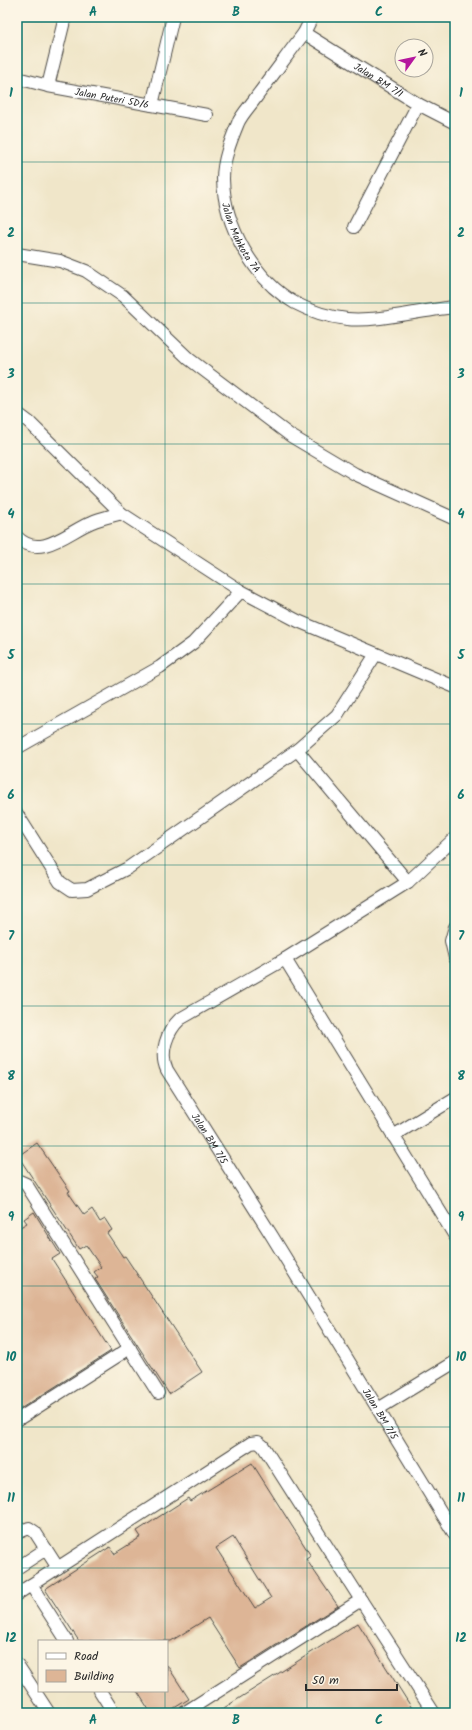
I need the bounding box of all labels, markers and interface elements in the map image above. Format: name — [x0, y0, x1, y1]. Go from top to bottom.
text: A — [89, 2, 97, 23]
text: B — [232, 2, 240, 23]
text: C — [375, 2, 383, 23]
north arrow — [394, 38, 434, 78]
text: N — [412, 45, 431, 61]
street label: Jalan BM 7/1 — [350, 59, 406, 102]
text: 1 — [9, 83, 13, 104]
text: 1 — [459, 83, 463, 104]
street label: Jalan Puteri 5D/6 — [73, 84, 150, 113]
street label: Jalan Mahkota 7A — [217, 201, 264, 277]
text: 2 — [7, 223, 15, 244]
text: 2 — [457, 223, 465, 244]
text: 3 — [6, 364, 15, 385]
text: 3 — [456, 364, 465, 385]
text: 4 — [7, 504, 15, 525]
text: 4 — [457, 504, 465, 525]
text: 5 — [7, 645, 16, 666]
text: 5 — [457, 645, 466, 666]
text: 6 — [7, 785, 15, 806]
text: 6 — [457, 785, 465, 806]
text: 7 — [8, 926, 15, 947]
text: 7 — [458, 926, 465, 947]
text: 8 — [7, 1066, 15, 1087]
text: 8 — [457, 1066, 465, 1087]
street label: Jalan BM 7/5 — [187, 1110, 232, 1168]
text: 9 — [8, 1207, 15, 1228]
text: 9 — [458, 1207, 465, 1228]
text: 10 — [6, 1347, 17, 1368]
text: 10 — [456, 1347, 467, 1368]
street label: Jalan BM 7/5 — [358, 1385, 402, 1443]
text: 11 — [7, 1488, 15, 1509]
text: 11 — [457, 1488, 465, 1509]
text: 12 — [5, 1628, 17, 1649]
text: 12 — [455, 1628, 467, 1649]
legend — [38, 1640, 168, 1692]
text: Road — [74, 1647, 99, 1666]
scale bar — [306, 1666, 397, 1692]
text: Building — [74, 1667, 114, 1686]
text: 50 m — [312, 1671, 339, 1690]
text: A — [89, 1710, 97, 1730]
text: B — [232, 1710, 240, 1730]
text: C — [375, 1710, 383, 1730]

